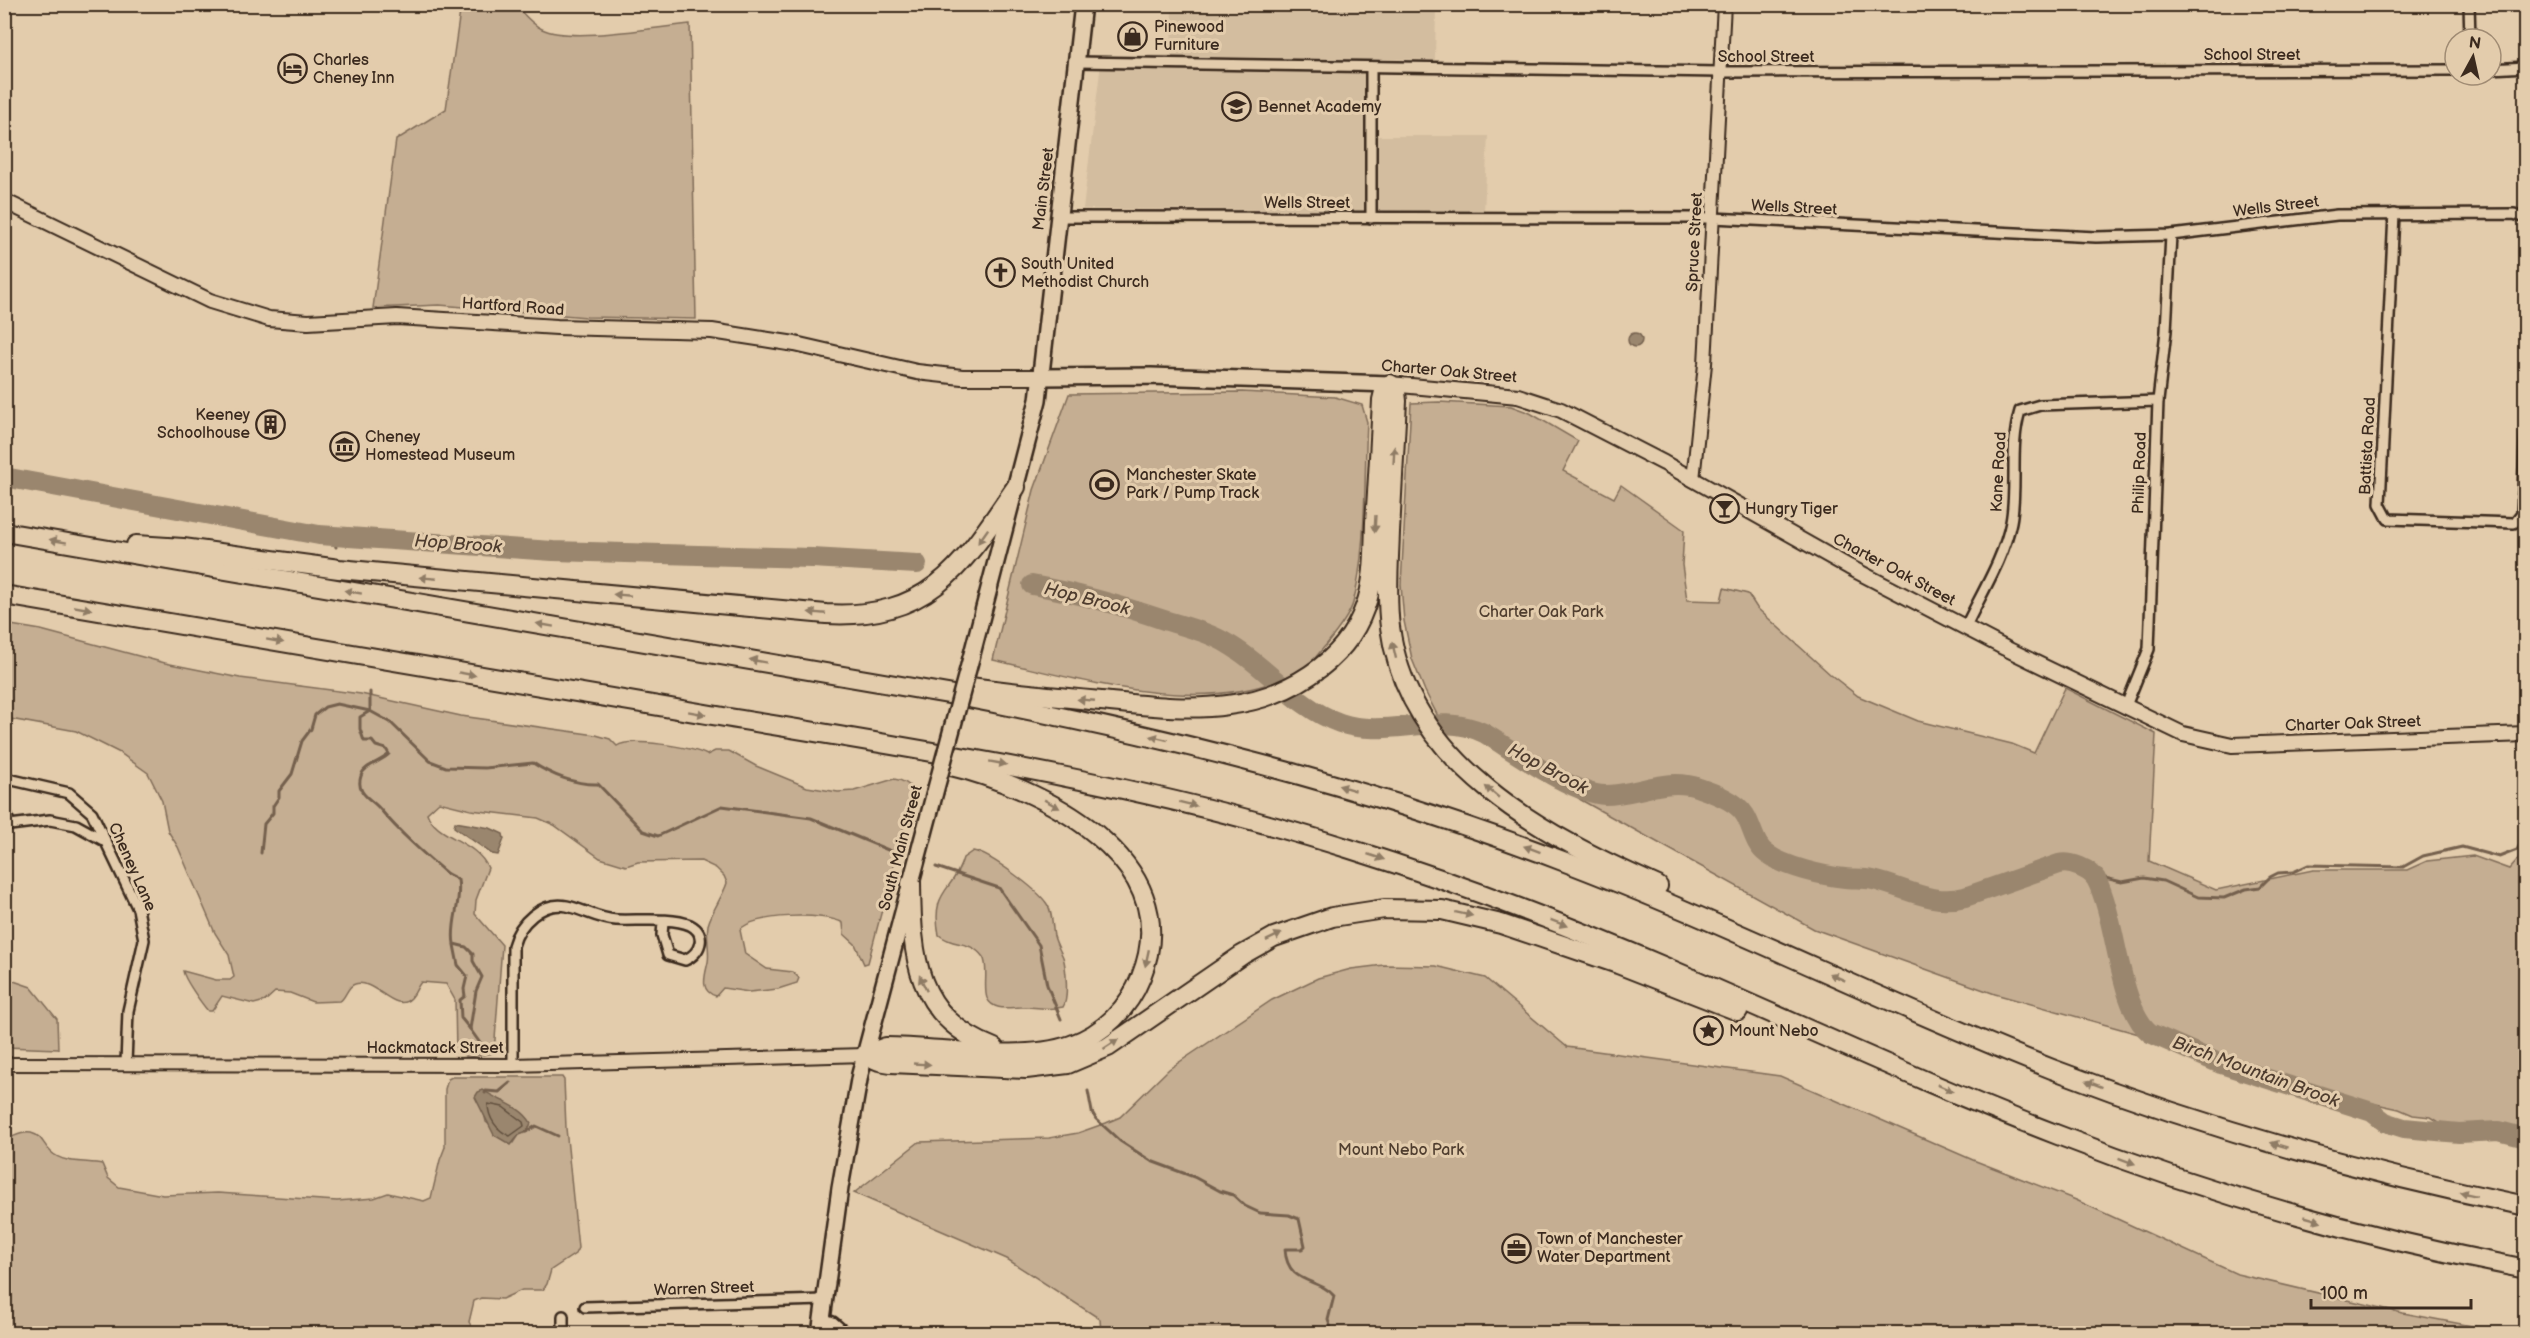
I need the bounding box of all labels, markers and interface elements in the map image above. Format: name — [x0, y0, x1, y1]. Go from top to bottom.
place label: Pinewood Furniture — [1154, 18, 1224, 55]
shop icon: Pinewood Furniture — [1117, 20, 1149, 52]
north arrow — [2443, 27, 2503, 87]
text: N — [2468, 33, 2482, 54]
street label: School Street — [2204, 46, 2300, 65]
street label: School Street — [1718, 48, 1814, 67]
place label: Charles Cheney Inn — [313, 51, 395, 88]
hotel icon: Charles Cheney Inn — [276, 53, 308, 85]
school or university icon: Bennet Academy — [1221, 91, 1253, 123]
place label: Bennet Academy — [1258, 98, 1382, 117]
street label: Main Street — [1029, 146, 1059, 232]
street label: Spruce Street — [1683, 192, 1707, 292]
street label: Wells Street — [2232, 192, 2320, 222]
street label: Wells Street — [1264, 194, 1350, 213]
street label: Wells Street — [1750, 196, 1838, 220]
place label: South United Methodist Church — [1021, 255, 1149, 292]
church icon: South United Methodist Church — [984, 257, 1016, 289]
street label: Hartford Road — [461, 294, 565, 320]
street label: Charter Oak Street — [1380, 357, 1518, 387]
street label: Battista Road — [2356, 397, 2380, 495]
place label: Keeney Schoolhouse — [157, 406, 251, 443]
building icon: Keeney Schoolhouse — [255, 408, 287, 440]
place label: Cheney Homestead Museum — [365, 428, 515, 465]
museum icon: Cheney Homestead Museum — [328, 430, 360, 462]
street label: Kane Road — [1987, 431, 2011, 513]
street label: Philip Road — [2129, 432, 2151, 514]
one-way arrow — [1390, 446, 1399, 465]
place label: Manchester Skate Park / Pump Track — [1126, 466, 1259, 503]
sports icon: Manchester Skate Park / Pump Track — [1089, 468, 1121, 500]
bar icon: Hungry Tiger — [1708, 493, 1740, 525]
place label: Hungry Tiger — [1745, 500, 1838, 519]
one-way arrow — [1371, 514, 1380, 533]
one-way arrow — [977, 527, 989, 543]
water label: Hop Brook — [414, 530, 504, 558]
street label: Charter Oak Street — [1829, 530, 1959, 610]
one-way arrow — [48, 536, 67, 545]
one-way arrow — [419, 573, 438, 583]
water label: Hop Brook — [1042, 578, 1133, 620]
one-way arrow — [344, 587, 363, 596]
one-way arrow — [613, 590, 632, 600]
park label: Charter Oak Park — [1479, 603, 1603, 622]
one-way arrow — [74, 604, 93, 613]
one-way arrow — [807, 608, 826, 618]
one-way arrow — [536, 620, 555, 629]
one-way arrow — [266, 637, 285, 646]
one-way arrow — [1389, 640, 1399, 659]
one-way arrow — [749, 656, 768, 665]
one-way arrow — [458, 669, 477, 678]
one-way arrow — [1077, 695, 1096, 705]
one-way arrow — [688, 709, 707, 718]
street label: Charter Oak Street — [2285, 712, 2421, 736]
one-way arrow — [1150, 732, 1168, 742]
water label: Hop Brook — [1504, 739, 1593, 799]
one-way arrow — [988, 759, 1007, 768]
street label: South Main Street — [875, 783, 927, 913]
one-way arrow — [1338, 783, 1356, 792]
one-way arrow — [1484, 785, 1500, 798]
one-way arrow — [1043, 799, 1060, 809]
one-way arrow — [1179, 799, 1198, 809]
street label: Cheney Lane — [104, 820, 160, 915]
one-way arrow — [1523, 844, 1541, 854]
one-way arrow — [1367, 853, 1385, 863]
one-way arrow — [1455, 910, 1474, 919]
one-way arrow — [1551, 918, 1569, 928]
one-way arrow — [1266, 932, 1283, 942]
one-way arrow — [1141, 949, 1151, 967]
one-way arrow — [1828, 972, 1846, 982]
one-way arrow — [919, 974, 928, 991]
place icon: Mount Nebo — [1692, 1015, 1724, 1047]
place label: Mount Nebo — [1729, 1022, 1819, 1041]
water label: Birch Mountain Brook — [2170, 1032, 2343, 1112]
street label: Hackmatack Street — [366, 1039, 504, 1058]
one-way arrow — [1103, 1039, 1119, 1050]
one-way arrow — [912, 1059, 931, 1068]
one-way arrow — [2085, 1079, 2103, 1089]
one-way arrow — [1937, 1084, 1954, 1093]
one-way arrow — [2270, 1140, 2288, 1149]
park label: Mount Nebo Park — [1338, 1141, 1464, 1160]
one-way arrow — [2118, 1156, 2136, 1166]
one-way arrow — [2459, 1188, 2478, 1198]
one-way arrow — [2304, 1215, 2322, 1224]
place label: Town of Manchester Water Department — [1537, 1230, 1683, 1267]
office icon: Town of Manchester Water Department — [1500, 1232, 1532, 1264]
scale bar — [2311, 1272, 2472, 1310]
street label: Warren Street — [653, 1278, 755, 1300]
text: 100 m — [2320, 1283, 2368, 1304]

